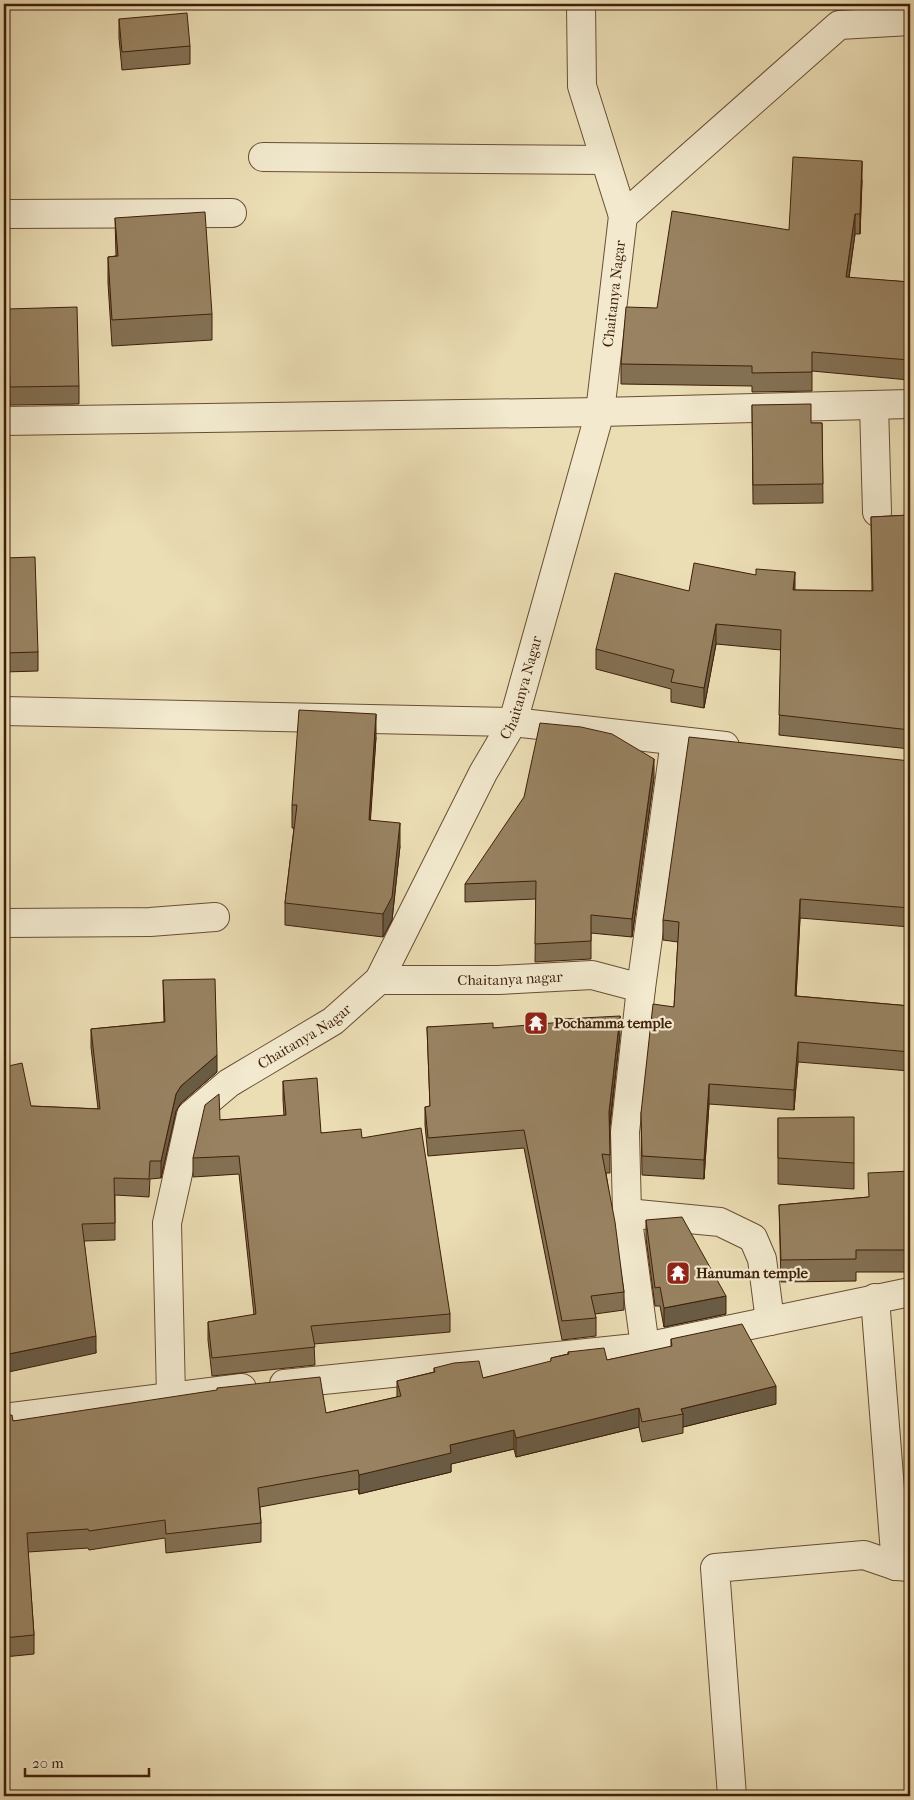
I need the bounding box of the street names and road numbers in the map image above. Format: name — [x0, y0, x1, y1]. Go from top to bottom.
street label: Chaitanya Nagar — [599, 239, 629, 348]
street label: Chaitanya Nagar — [496, 633, 546, 743]
street label: Chaitanya nagar — [457, 968, 564, 989]
street label: Chaitanya Nagar — [254, 1000, 355, 1073]

